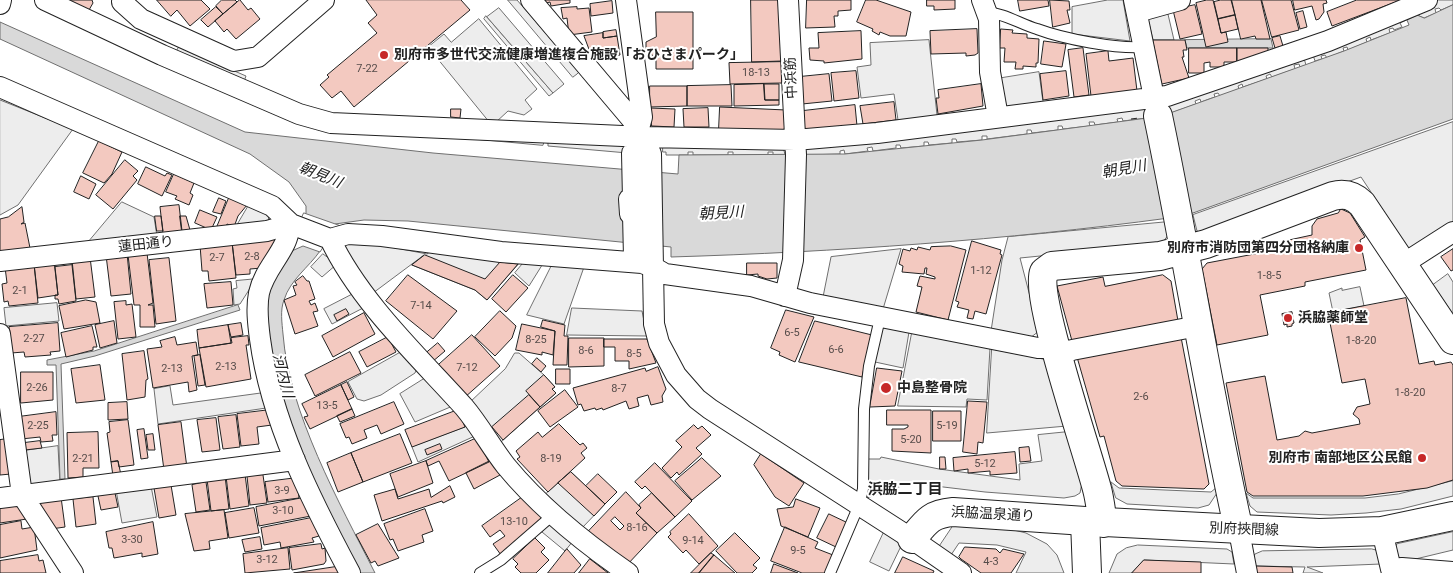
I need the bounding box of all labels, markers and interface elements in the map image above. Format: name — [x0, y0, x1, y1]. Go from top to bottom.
place label: 別府市多世代交流健康増進複合施設「おひさまパーク」 — [394, 47, 744, 63]
marker: 別府市多世代交流健康増進複合施設「おひさまパーク」 — [378, 49, 390, 61]
street label: 中浜筋 — [783, 57, 801, 99]
house number: 7-22 — [356, 62, 378, 76]
house number: 18-13 — [742, 66, 770, 80]
water label: 朝見川 — [1100, 157, 1148, 183]
water label: 朝見川 — [296, 159, 344, 193]
water label: 朝見川 — [698, 204, 744, 224]
street label: 蓮田通り — [117, 234, 175, 256]
place label: 別府市消防団第四分団格納庫 — [1167, 240, 1349, 256]
marker: 別府市消防団第四分団格納庫 — [1353, 242, 1365, 254]
house number: 2-8 — [244, 250, 260, 264]
house number: 2-7 — [209, 251, 225, 265]
house number: 1-12 — [970, 264, 992, 278]
house number: 1-8-5 — [1257, 269, 1281, 283]
house number: 2-1 — [12, 284, 28, 298]
house number: 7-14 — [410, 299, 432, 313]
place label: 浜脇薬師堂 — [1298, 310, 1368, 326]
marker: 浜脇薬師堂 — [1282, 312, 1294, 324]
house number: 6-5 — [784, 326, 800, 340]
house number: 2-27 — [23, 332, 45, 346]
house number: 8-25 — [525, 333, 547, 347]
house number: 1-8-20 — [1346, 334, 1376, 348]
house number: 6-6 — [828, 343, 844, 357]
house number: 8-6 — [578, 344, 594, 358]
house number: 8-5 — [626, 347, 642, 361]
water label: 河内川 — [268, 352, 296, 400]
house number: 2-13 — [215, 360, 237, 374]
house number: 7-12 — [456, 361, 478, 375]
house number: 2-13 — [161, 362, 183, 376]
place label: 中島整骨院 — [897, 380, 967, 396]
house number: 2-26 — [26, 381, 48, 395]
marker: 中島整骨院 — [879, 381, 893, 395]
house number: 8-7 — [611, 382, 627, 396]
house number: 1-8-20 — [1395, 386, 1425, 400]
house number: 2-6 — [1133, 390, 1149, 404]
house number: 13-5 — [316, 399, 338, 413]
house number: 2-25 — [27, 419, 49, 433]
house number: 5-19 — [936, 419, 958, 433]
house number: 5-20 — [900, 433, 922, 447]
place label: 別府市 南部地区公民館 — [1269, 450, 1412, 466]
house number: 2-21 — [72, 452, 94, 466]
house number: 8-19 — [540, 452, 562, 466]
marker: 別府市 南部地区公民館 — [1416, 452, 1428, 464]
house number: 5-12 — [974, 457, 996, 471]
district label: 浜脇二丁目 — [868, 481, 942, 499]
house number: 3-9 — [274, 484, 290, 498]
house number: 3-10 — [272, 504, 294, 518]
street label: 浜脇温泉通り — [951, 504, 1035, 526]
house number: 13-10 — [500, 515, 528, 529]
street label: 別府挾間線 — [1209, 520, 1279, 540]
house number: 8-16 — [626, 521, 648, 535]
house number: 3-30 — [121, 533, 143, 547]
house number: 9-14 — [682, 534, 704, 548]
house number: 9-5 — [790, 544, 806, 558]
house number: 3-12 — [256, 553, 278, 567]
house number: 4-3 — [983, 555, 999, 569]

